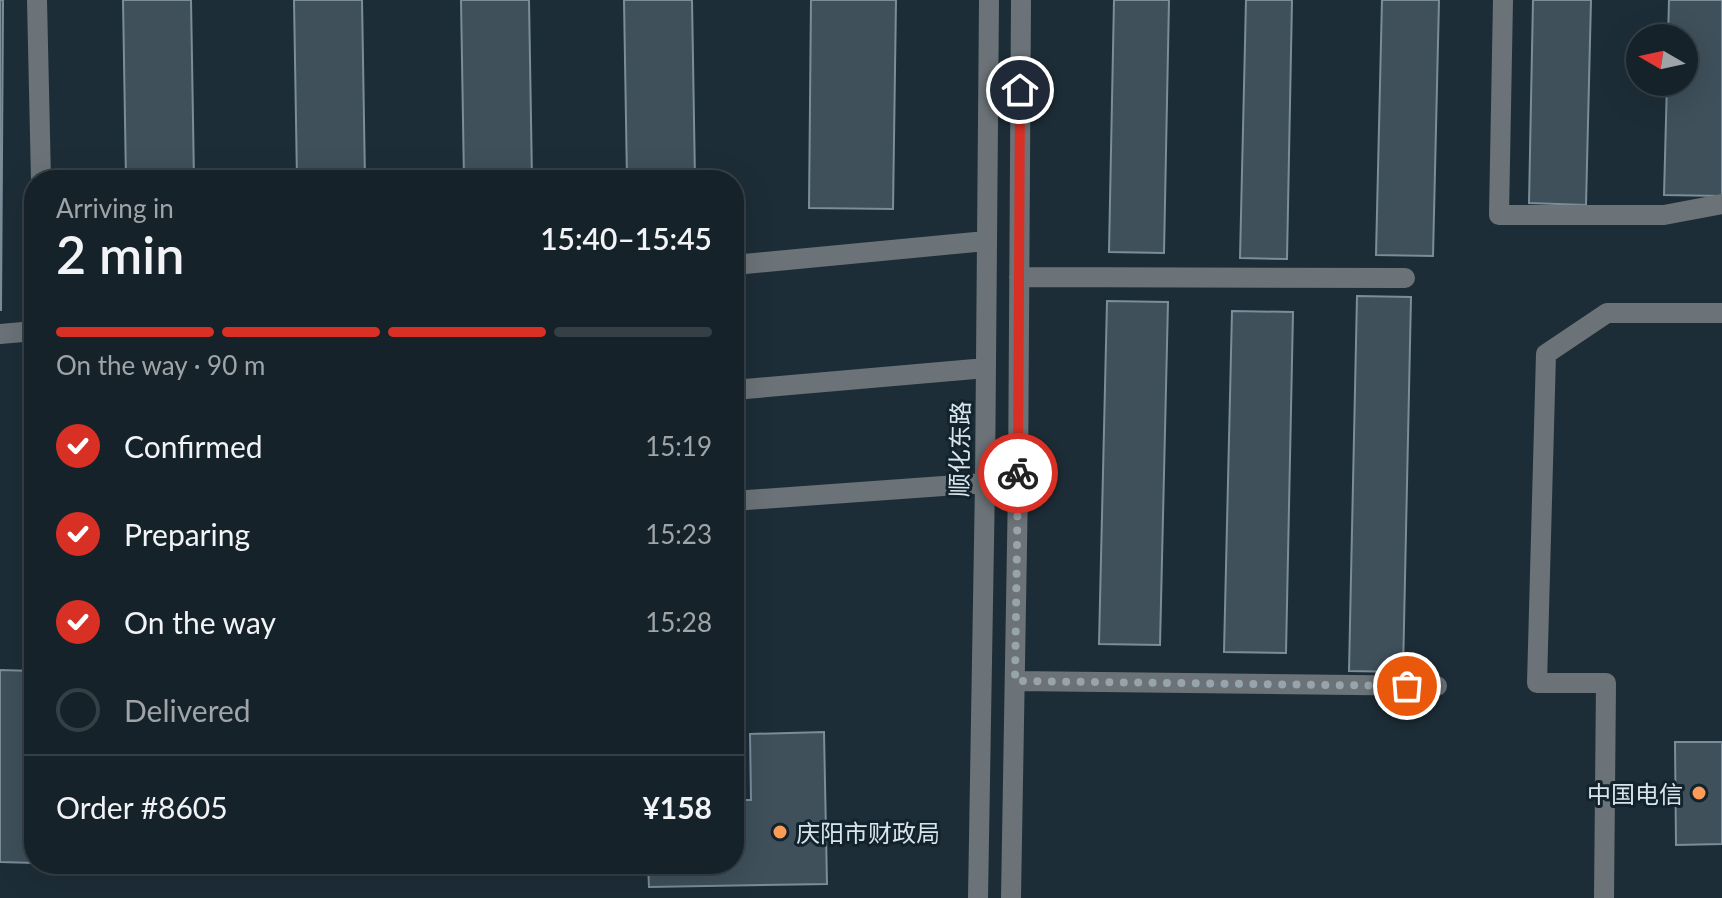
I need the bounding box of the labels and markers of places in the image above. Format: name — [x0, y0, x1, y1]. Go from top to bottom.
pin — [986, 56, 1054, 124]
pin — [1373, 652, 1441, 720]
place label: 中国电信 — [1587, 779, 1683, 808]
marker: 中国电信 — [1690, 784, 1708, 802]
place label: 庆阳市财政局 — [796, 818, 940, 847]
marker: 庆阳市财政局 — [771, 823, 789, 841]

